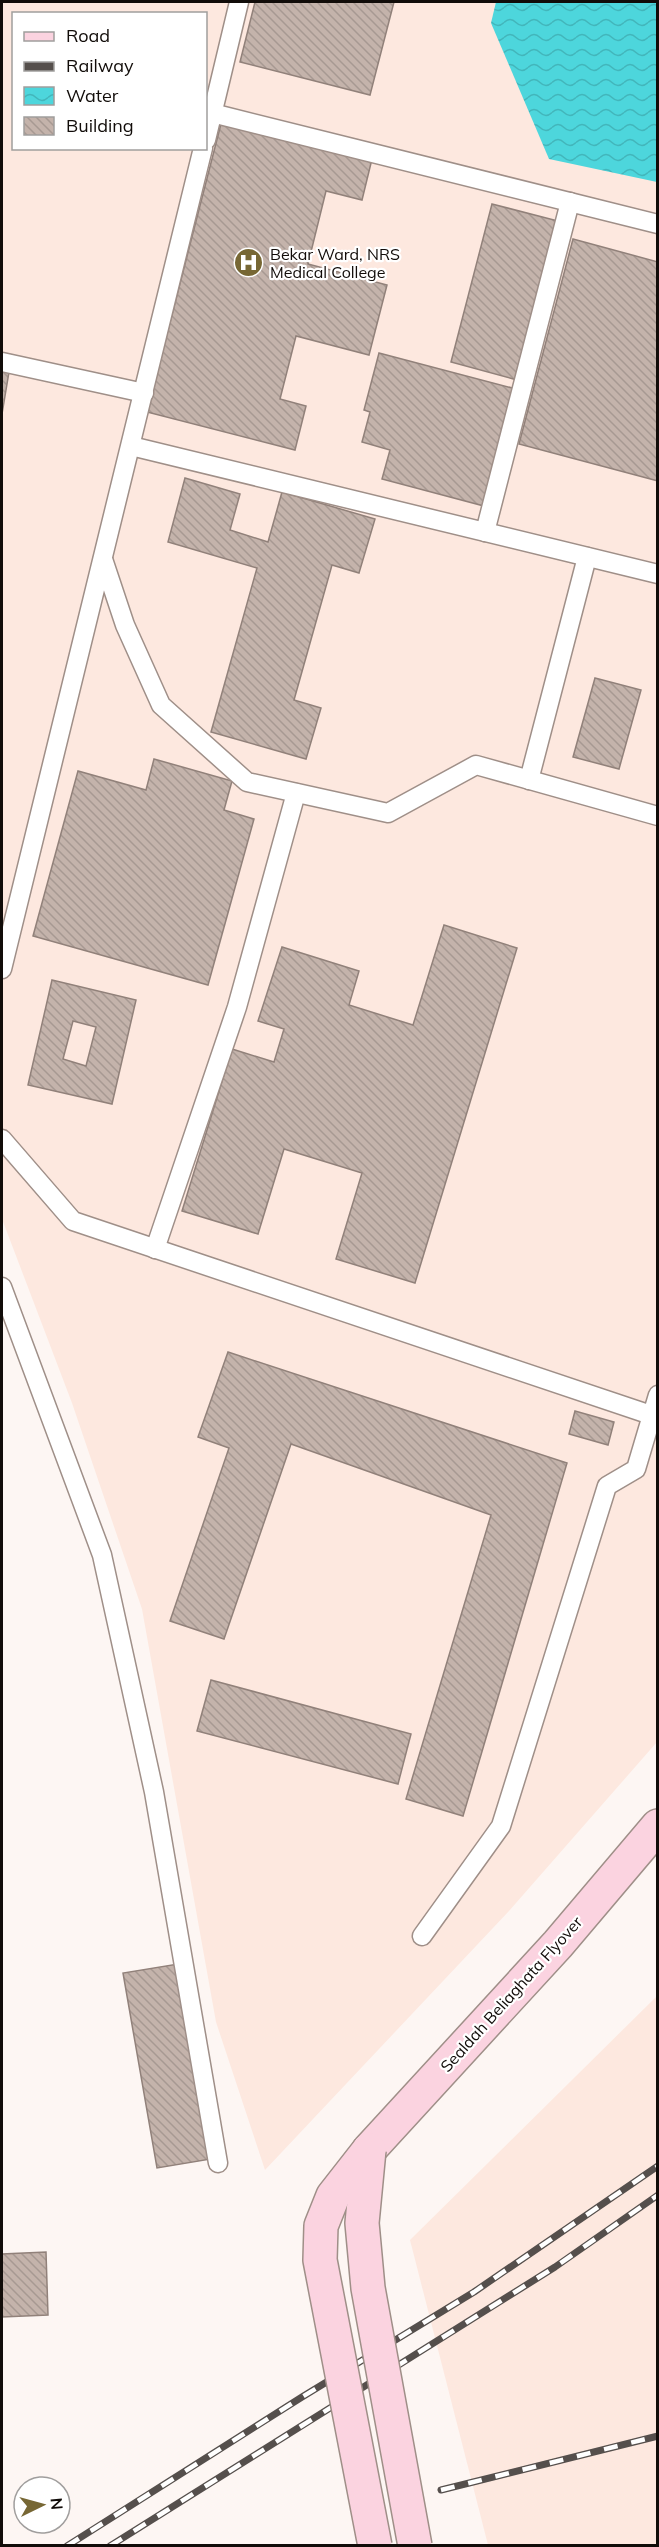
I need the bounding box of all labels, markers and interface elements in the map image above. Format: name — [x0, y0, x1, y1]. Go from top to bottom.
legend — [12, 12, 207, 150]
text: Road — [66, 24, 110, 47]
text: Railway — [66, 54, 134, 77]
text: Water — [66, 84, 119, 107]
text: Building — [66, 114, 134, 137]
place label: Bekar Ward, NRS Medical College — [270, 244, 400, 282]
hospital icon: Bekar Ward, NRS Medical College — [233, 247, 265, 279]
street label: Sealdah Beliaghata Flyover — [436, 1912, 586, 2076]
north arrow — [12, 2475, 72, 2535]
text: N — [46, 2497, 67, 2511]

